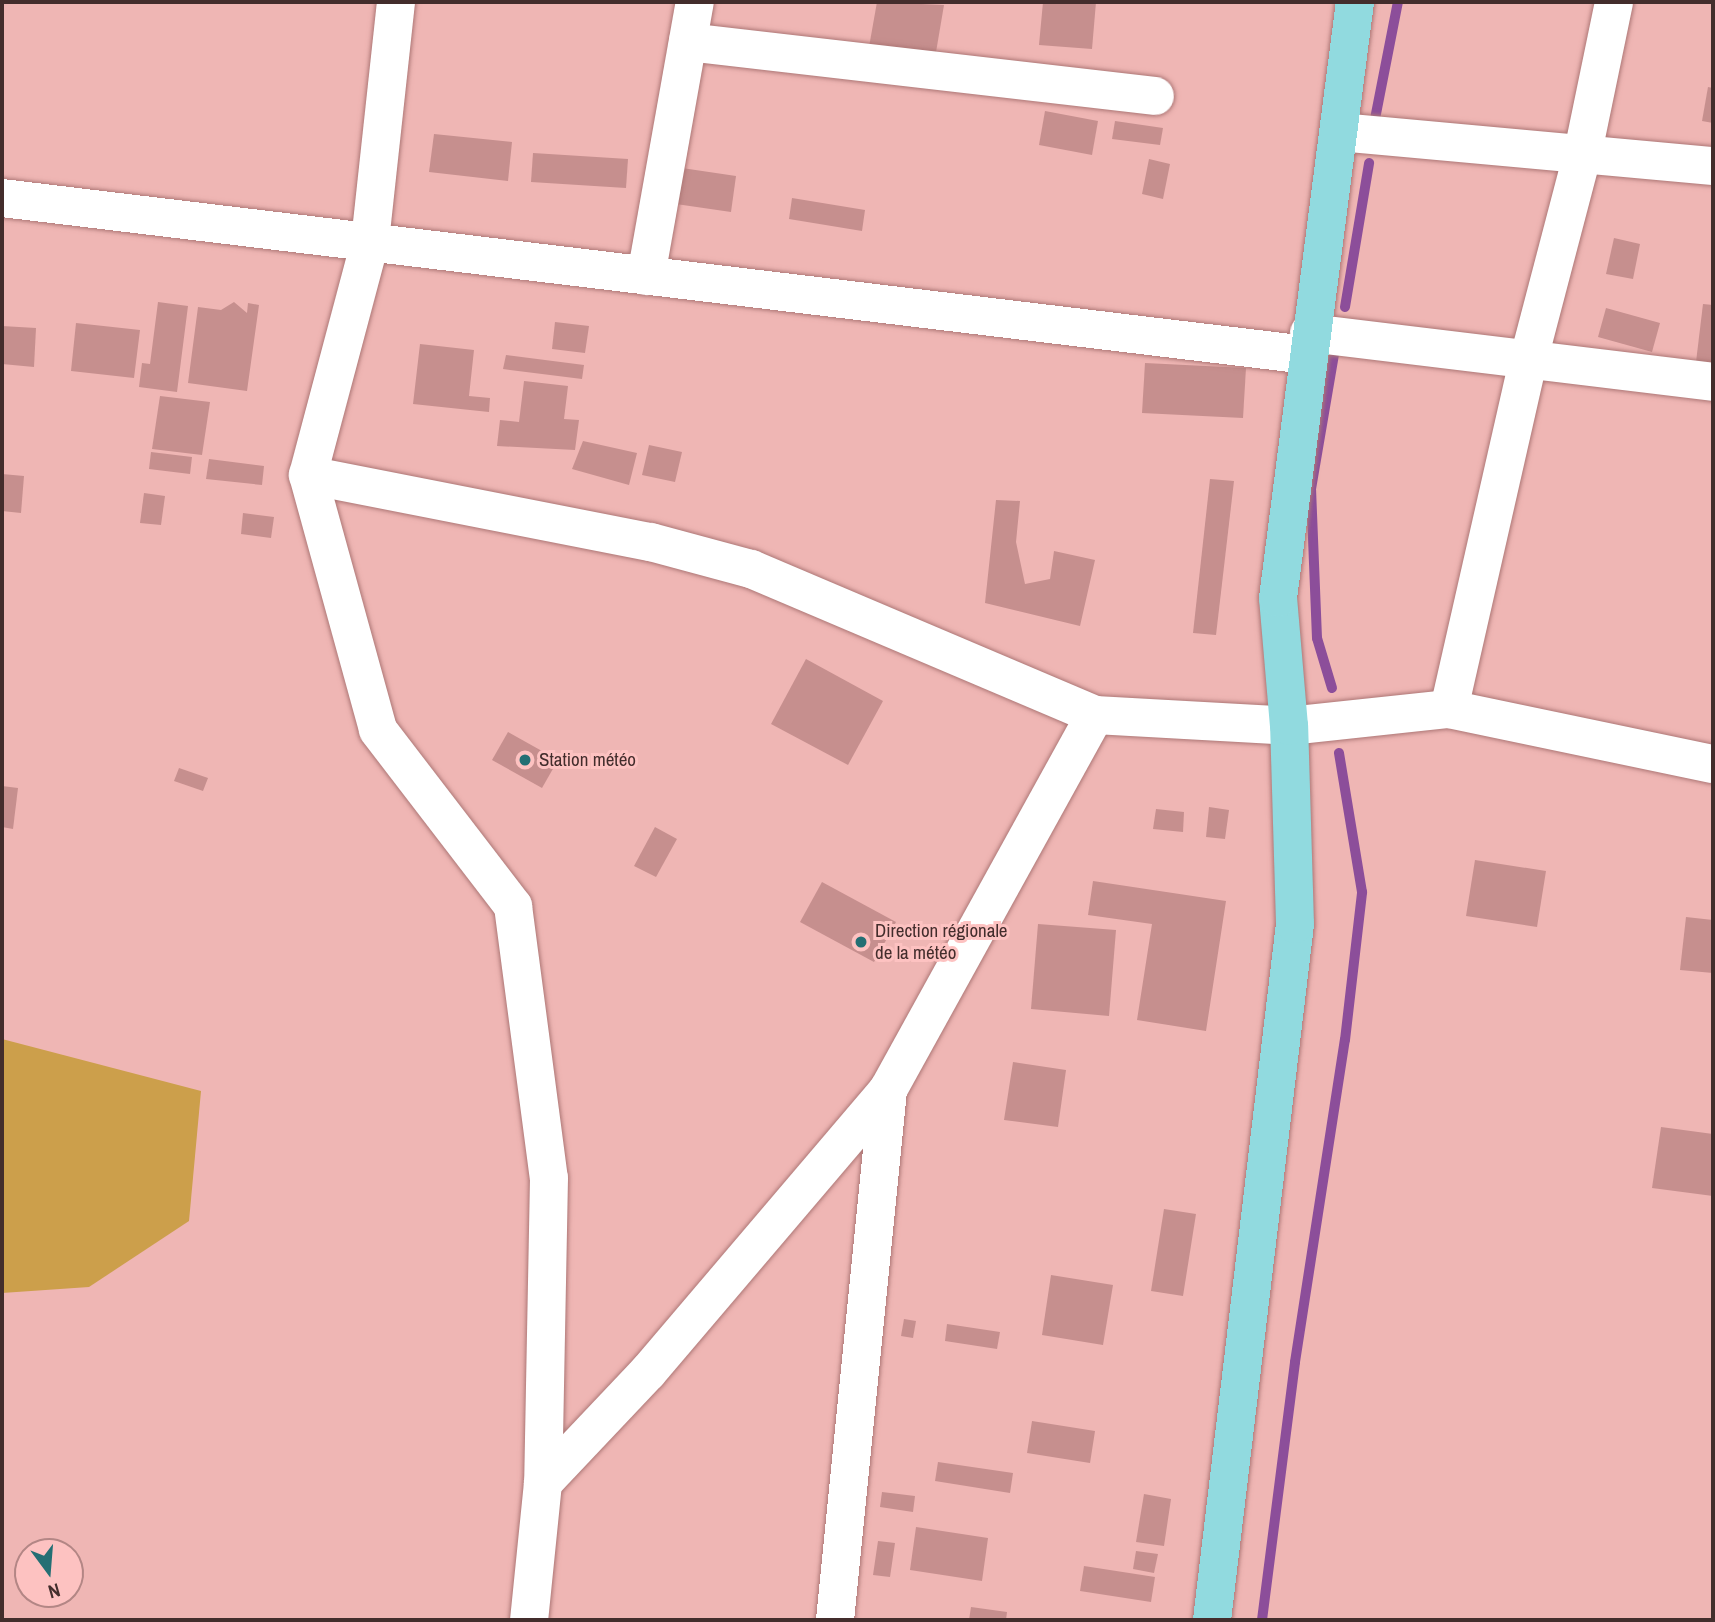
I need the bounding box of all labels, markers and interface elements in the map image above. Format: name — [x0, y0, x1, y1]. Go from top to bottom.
place label: Station météo — [539, 749, 636, 771]
marker: Station météo — [517, 752, 533, 768]
place label: Direction régionale de la météo — [875, 920, 1008, 964]
marker: Direction régionale de la météo — [853, 934, 869, 950]
north arrow — [14, 1538, 84, 1608]
text: N — [45, 1577, 63, 1605]

